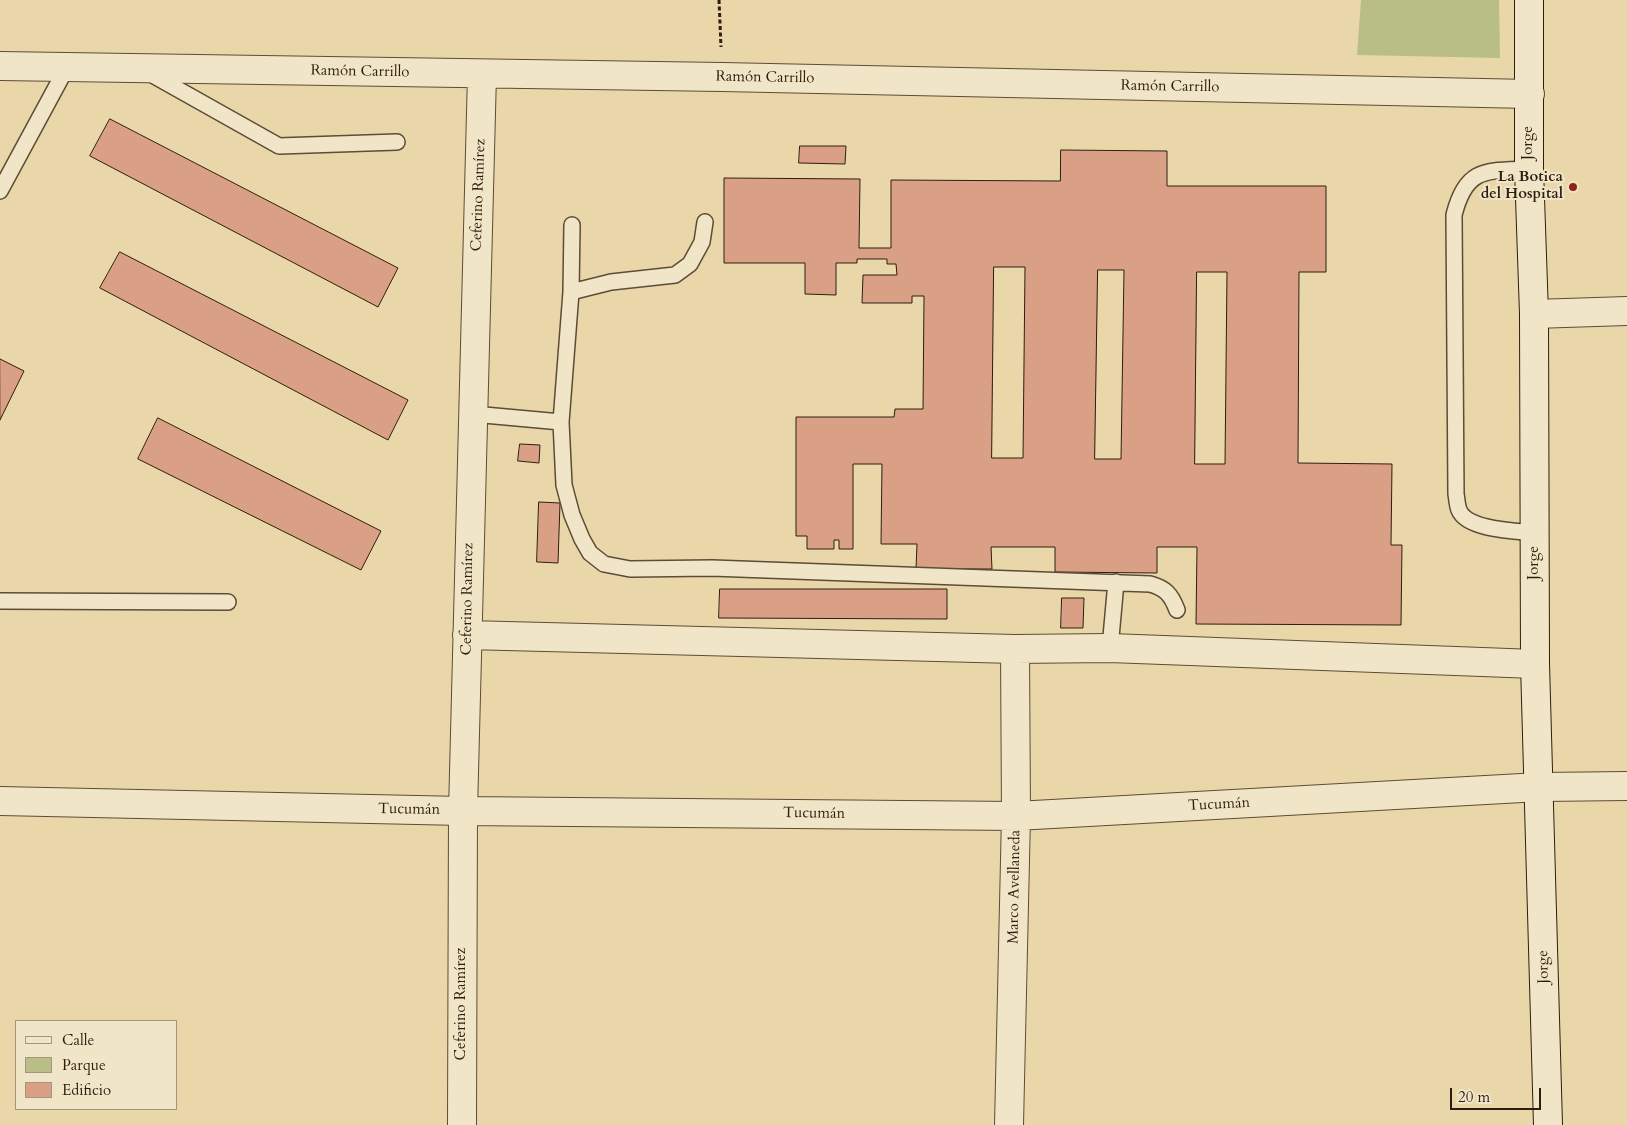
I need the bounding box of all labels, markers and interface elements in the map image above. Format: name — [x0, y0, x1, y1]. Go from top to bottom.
street label: Ramón Carrillo — [310, 62, 410, 82]
street label: Ramón Carrillo — [715, 68, 815, 88]
street label: Ramón Carrillo — [1120, 77, 1220, 97]
street label: Jorge — [1520, 126, 1538, 160]
street label: Ceferino Ramírez — [468, 138, 490, 252]
place label: La Botica del Hospital — [1481, 169, 1563, 204]
marker: La Botica del Hospital — [1567, 181, 1579, 193]
street label: Ceferino Ramírez — [458, 542, 478, 656]
street label: Jorge — [1526, 546, 1544, 580]
street label: Tucumán — [1188, 794, 1250, 816]
street label: Tucumán — [378, 800, 440, 820]
street label: Tucumán — [783, 804, 845, 824]
street label: Marco Avellaneda — [1005, 830, 1025, 944]
street label: Ceferino Ramírez — [453, 948, 471, 1060]
street label: Jorge — [1535, 950, 1553, 984]
legend — [15, 1020, 178, 1110]
text: Calle — [62, 1030, 94, 1050]
text: Parque — [62, 1055, 106, 1075]
scale bar — [1452, 1078, 1543, 1110]
text: Edificio — [62, 1080, 111, 1100]
text: 20 m — [1458, 1087, 1490, 1107]

